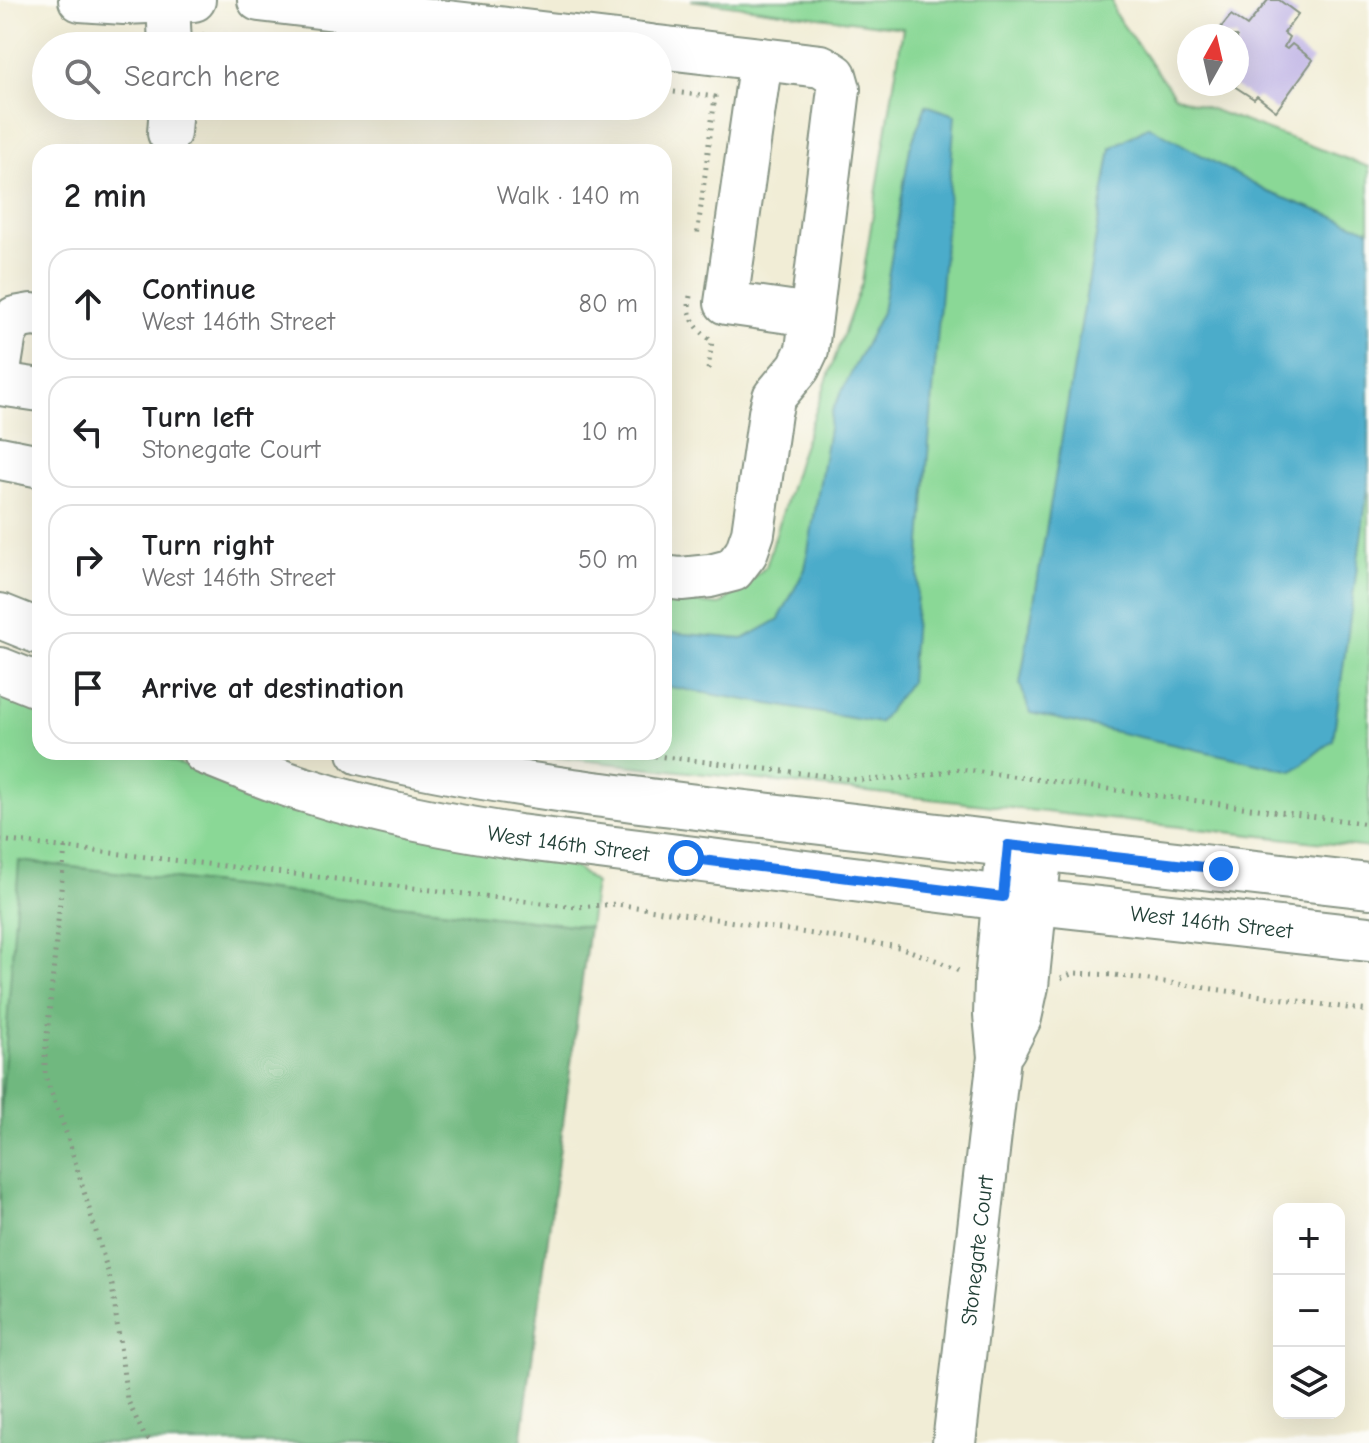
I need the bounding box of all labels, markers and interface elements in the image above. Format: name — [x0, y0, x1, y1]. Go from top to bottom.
north arrow — [1177, 24, 1249, 96]
search box — [32, 32, 672, 120]
icon: search — [60, 54, 104, 98]
text: Search here — [124, 59, 280, 94]
text: 2 min — [64, 176, 147, 216]
text: Walk · 140 m — [497, 181, 640, 211]
text: Continue — [142, 272, 256, 307]
icon: ahead — [66, 282, 110, 326]
text: 80 m — [579, 289, 638, 319]
text: West 146th Street — [142, 307, 335, 337]
text: Turn left — [142, 400, 254, 435]
icon: left — [66, 410, 110, 454]
text: 10 m — [582, 417, 638, 447]
text: Stonegate Court — [142, 435, 321, 465]
text: Turn right — [142, 528, 274, 563]
icon: right — [66, 538, 110, 582]
text: 50 m — [578, 545, 638, 575]
text: West 146th Street — [142, 563, 335, 593]
icon: arrive — [66, 666, 110, 710]
text: Arrive at destination — [142, 671, 404, 706]
street label: West 146th Street — [485, 820, 651, 867]
route start — [668, 840, 704, 876]
route end — [1203, 851, 1239, 887]
street label: West 146th Street — [1129, 901, 1295, 945]
street label: Stonegate Court — [956, 1173, 999, 1327]
map controls — [1273, 1203, 1345, 1419]
button: + — [1273, 1203, 1345, 1275]
button: − — [1273, 1275, 1345, 1347]
button: layers — [1273, 1347, 1345, 1419]

